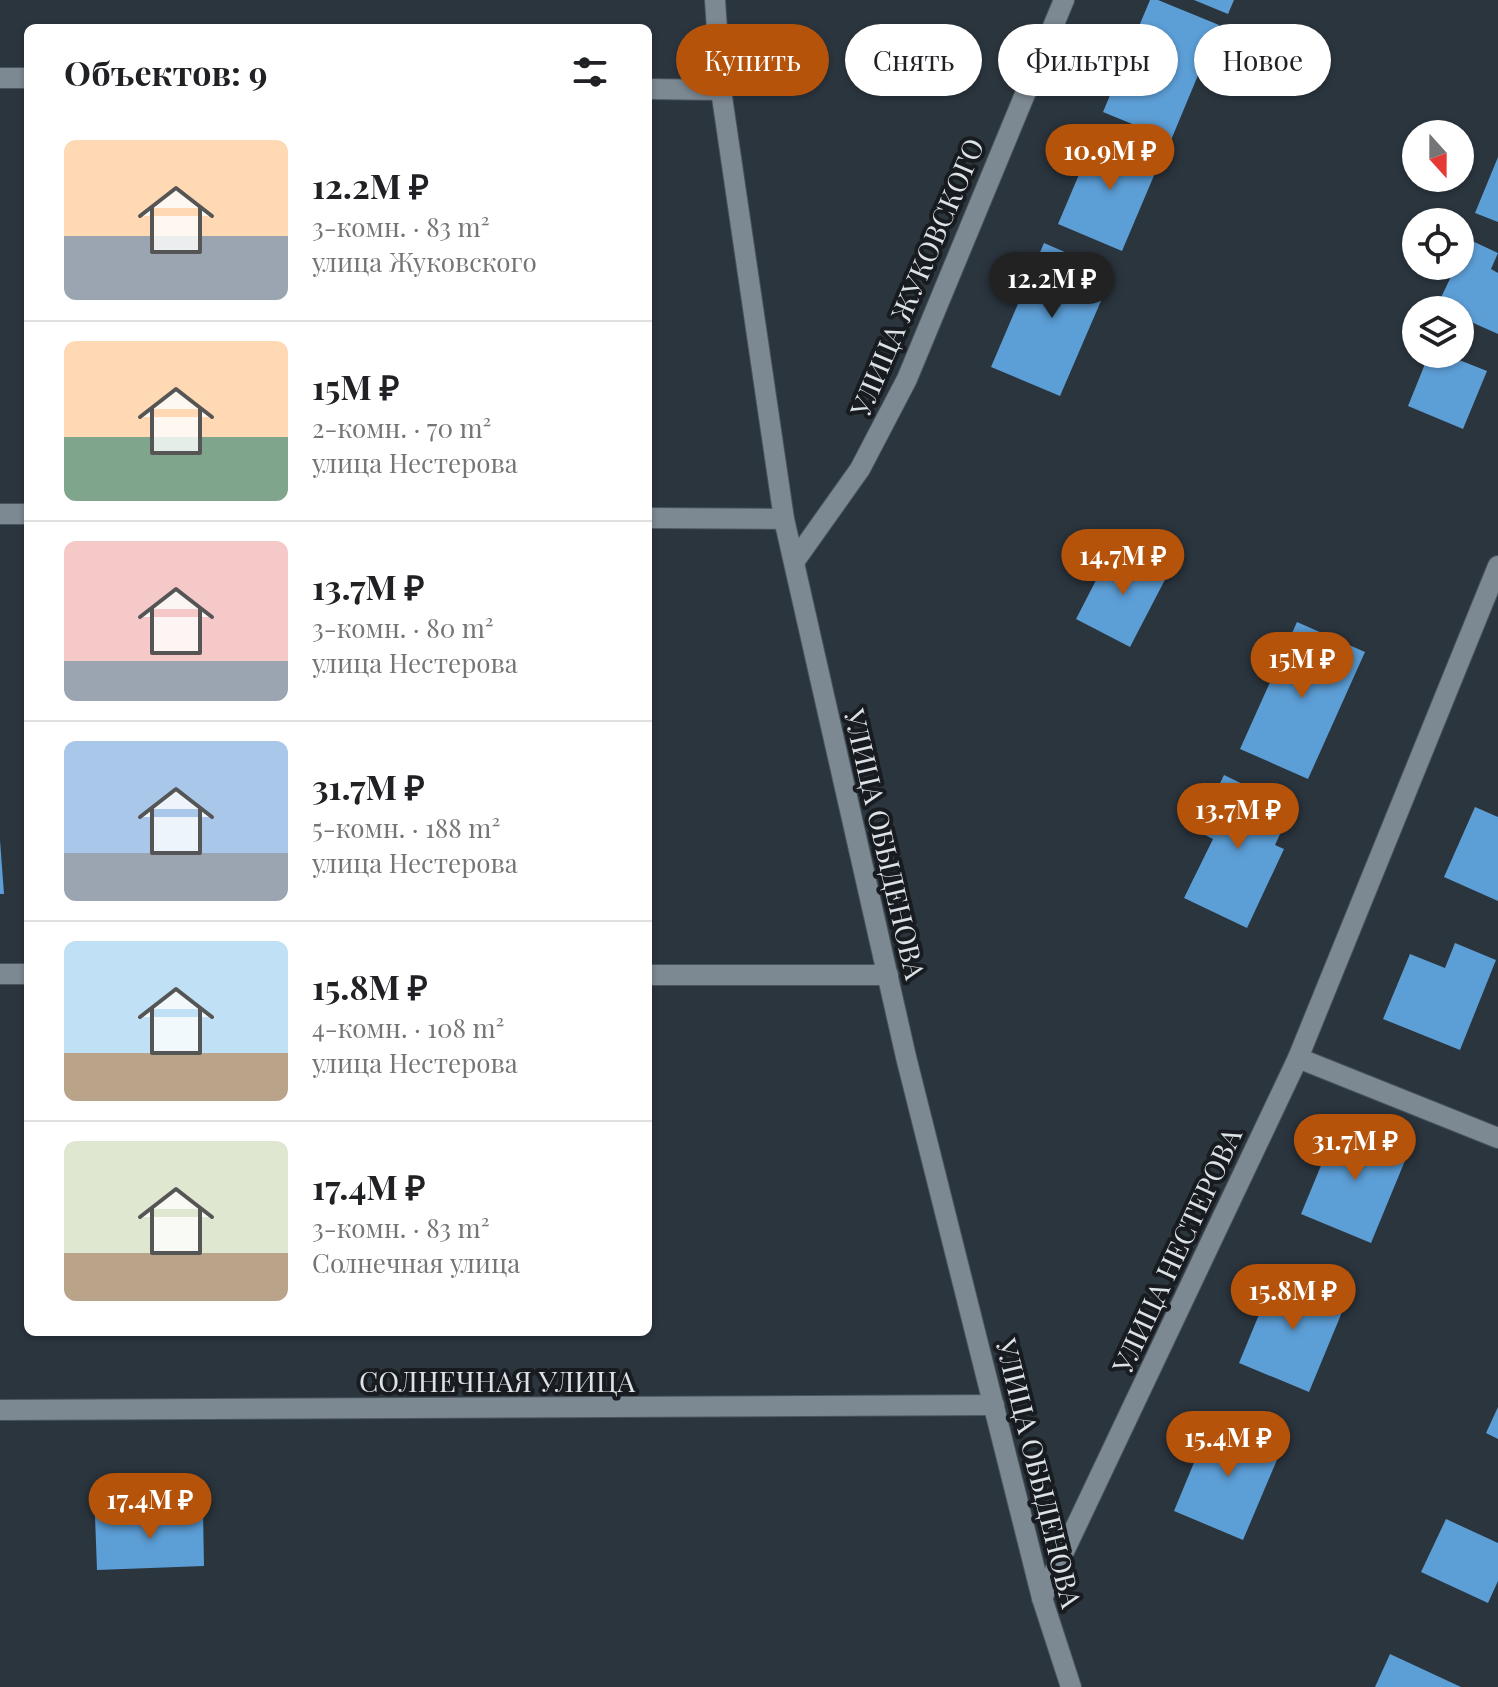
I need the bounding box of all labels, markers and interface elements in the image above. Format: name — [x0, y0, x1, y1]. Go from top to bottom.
chip: Купить — [676, 24, 829, 96]
chip: Снять — [845, 24, 982, 96]
chip: Фильтры — [998, 24, 1178, 96]
chip: Новое — [1194, 24, 1331, 96]
text: Объектов: 9 — [64, 49, 268, 95]
icon: filters — [568, 50, 612, 94]
north arrow — [1402, 120, 1474, 192]
map controls — [1402, 120, 1474, 368]
pin: 10.9M ₽ — [1036, 124, 1184, 192]
street label: УЛИЦА ЖУКОВСКОГО — [840, 132, 991, 423]
text: 10.9M ₽ — [1063, 132, 1157, 167]
text: 12.2M ₽ — [312, 162, 429, 208]
icon: home — [128, 172, 224, 268]
button: locate — [1402, 208, 1474, 280]
text: 3-комн. · 83 m² — [312, 209, 489, 244]
text: улица Жуковского — [312, 244, 537, 279]
pin: 12.2M ₽ — [978, 252, 1126, 320]
text: 12.2M ₽ — [1007, 260, 1097, 295]
button: layers — [1402, 296, 1474, 368]
text: 15M ₽ — [312, 363, 399, 409]
icon: home — [128, 373, 224, 469]
text: 2-комн. · 70 m² — [312, 410, 491, 445]
text: улица Нестерова — [312, 445, 518, 480]
pin: 14.7M ₽ — [1049, 529, 1197, 597]
text: 14.7M ₽ — [1079, 537, 1167, 572]
text: 13.7M ₽ — [312, 563, 425, 609]
icon: home — [128, 573, 224, 669]
text: 3-комн. · 80 m² — [312, 610, 494, 645]
pin: 15M ₽ — [1246, 632, 1358, 700]
text: 15M ₽ — [1269, 640, 1335, 675]
text: улица Нестерова — [312, 645, 518, 680]
street label: УЛИЦА ОБЫДЕНОВА — [837, 704, 935, 983]
text: 31.7M ₽ — [312, 763, 425, 809]
icon: home — [128, 773, 224, 869]
pin: 13.7M ₽ — [1164, 783, 1312, 851]
text: 13.7M ₽ — [1195, 791, 1281, 826]
text: 5-комн. · 188 m² — [312, 810, 500, 845]
text: улица Нестерова — [312, 845, 518, 880]
text: 15.8M ₽ — [312, 963, 428, 1009]
icon: home — [128, 973, 224, 1069]
text: 4-комн. · 108 m² — [312, 1010, 504, 1045]
text: улица Нестерова — [312, 1045, 518, 1080]
pin: 31.7M ₽ — [1281, 1114, 1429, 1182]
street label: УЛИЦА НЕСТЕРОВА — [1102, 1121, 1249, 1380]
text: 31.7M ₽ — [1312, 1122, 1398, 1157]
text: 17.4M ₽ — [312, 1163, 426, 1209]
icon: home — [128, 1173, 224, 1269]
text: 3-комн. · 83 m² — [312, 1210, 489, 1245]
text: Солнечная улица — [312, 1245, 520, 1280]
pin: 15.8M ₽ — [1219, 1264, 1367, 1332]
text: 15.8M ₽ — [1249, 1272, 1337, 1307]
street label: УЛИЦА ОБЫДЕНОВА — [988, 1333, 1091, 1612]
street label: СОЛНЕЧНАЯ УЛИЦА — [359, 1362, 635, 1399]
pin: 15.4M ₽ — [1154, 1411, 1302, 1479]
text: 15.4M ₽ — [1184, 1419, 1272, 1454]
pin: 17.4M ₽ — [76, 1473, 224, 1541]
text: 17.4M ₽ — [107, 1481, 193, 1516]

